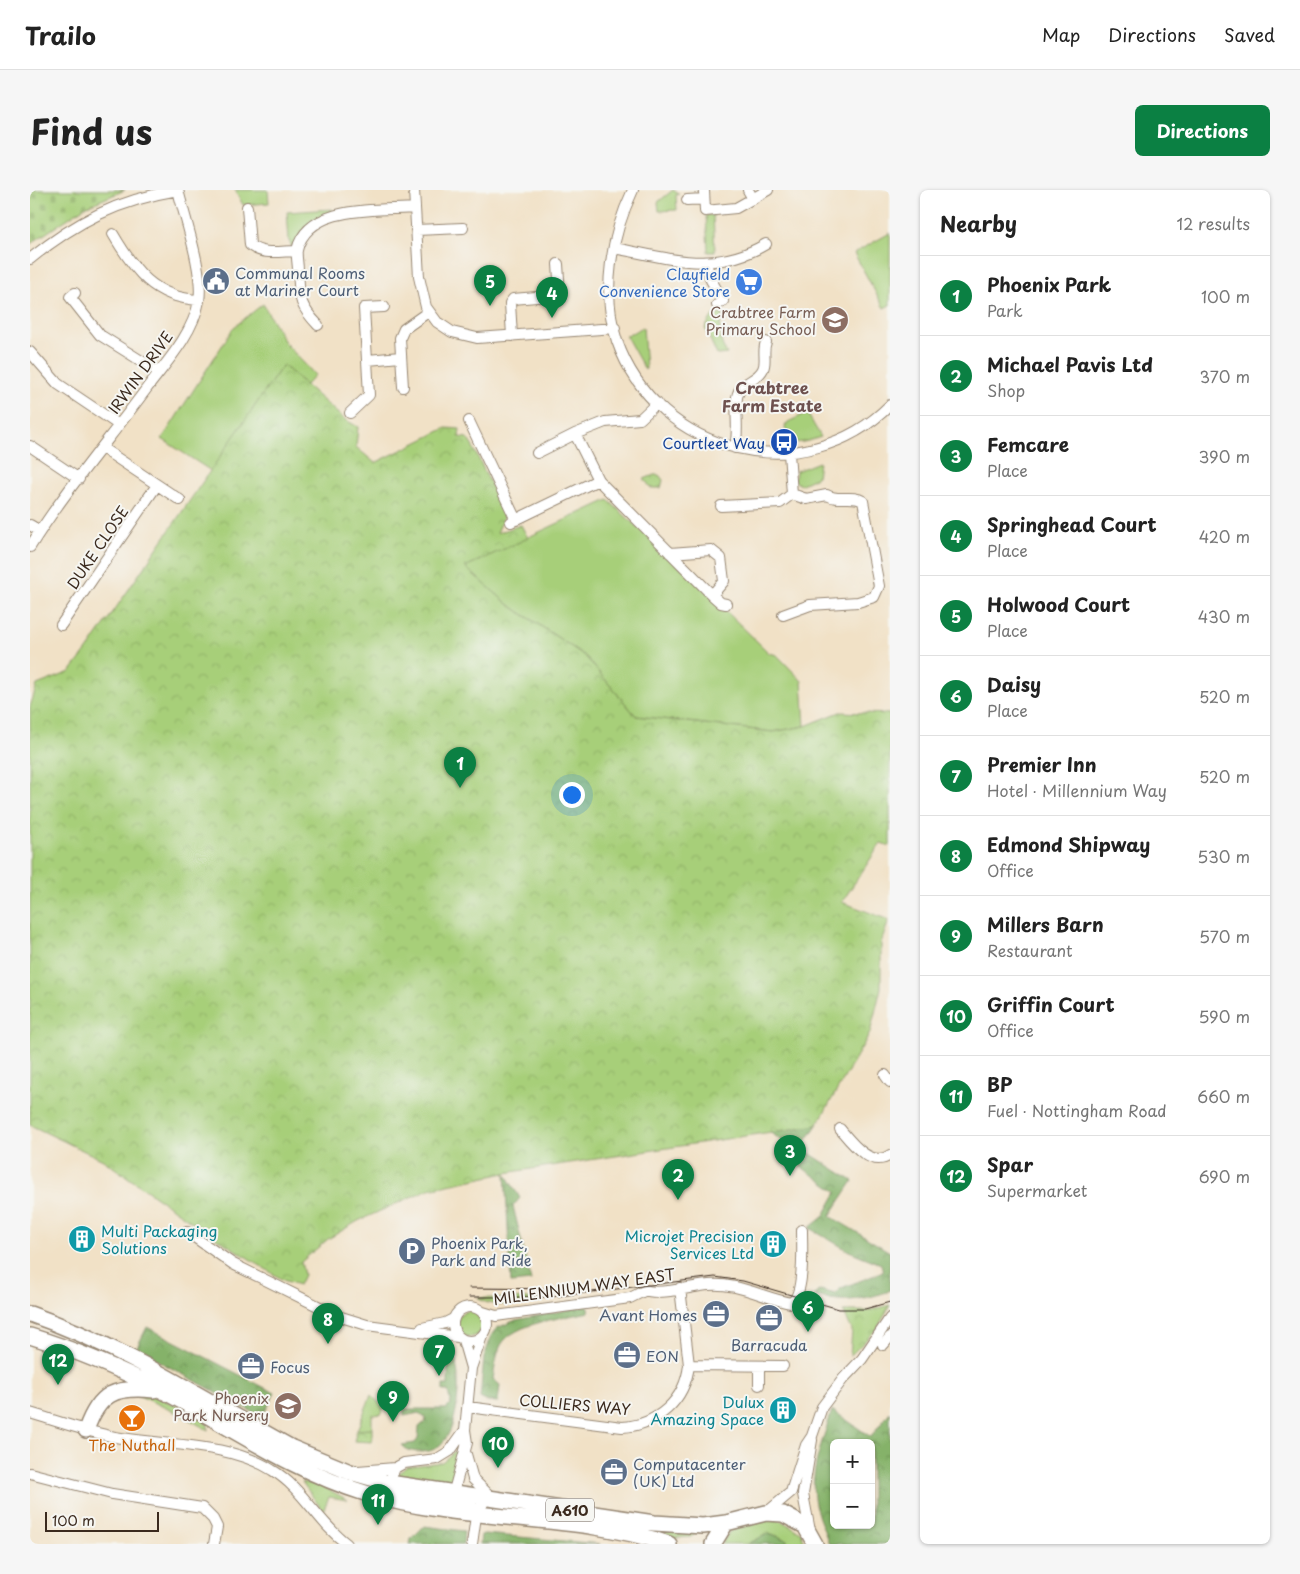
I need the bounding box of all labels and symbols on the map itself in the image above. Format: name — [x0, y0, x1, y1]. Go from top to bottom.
place label: Communal Rooms at Mariner Court — [235, 261, 365, 301]
place label: Clayfield Convenience Store — [599, 262, 730, 302]
pin: 5 — [474, 265, 506, 306]
public building icon: Communal Rooms at Mariner Court — [201, 266, 231, 296]
supermarket icon: Clayfield Convenience Store — [734, 267, 764, 297]
pin: 4 — [536, 277, 568, 318]
place label: Crabtree Farm Primary School — [706, 300, 816, 340]
school or university icon: Crabtree Farm Primary School — [820, 305, 850, 335]
street label: IRWIN DRIVE — [102, 326, 178, 418]
district label: Crabtree Farm Estate — [722, 375, 823, 417]
bus stop icon: Courtleet Way — [769, 427, 799, 457]
place label: Courtleet Way — [662, 431, 765, 454]
street label: DUKE CLOSE — [61, 501, 133, 593]
pin: 1 — [444, 747, 476, 788]
your location — [559, 782, 585, 808]
pin: 3 — [774, 1135, 806, 1176]
pin: 2 — [662, 1159, 694, 1200]
place label: Multi Packaging Solutions — [101, 1219, 217, 1259]
building icon: Multi Packaging Solutions — [67, 1224, 97, 1254]
place label: Microjet Precision Services Ltd — [625, 1224, 754, 1264]
building icon: Microjet Precision Services Ltd — [758, 1229, 788, 1259]
place label: Phoenix Park, Park and Ride — [431, 1231, 532, 1271]
parking icon: Phoenix Park, Park and Ride — [397, 1236, 427, 1266]
street label: MILLENNIUM WAY EAST — [492, 1262, 677, 1310]
pin: 6 — [792, 1291, 824, 1332]
office icon: Avant Homes — [701, 1299, 731, 1329]
pin: 8 — [312, 1303, 344, 1344]
place label: Avant Homes — [599, 1303, 697, 1326]
office icon: Barracuda — [754, 1303, 784, 1333]
place label: Barracuda — [731, 1333, 808, 1356]
pin: 7 — [423, 1335, 455, 1376]
office icon: EON — [612, 1340, 642, 1370]
pin: 12 — [42, 1344, 74, 1385]
place label: EON — [646, 1344, 679, 1367]
office icon: Focus — [236, 1351, 266, 1381]
place label: Focus — [270, 1355, 310, 1378]
pin: 9 — [377, 1381, 409, 1422]
place label: Phoenix Park Nursery — [173, 1386, 269, 1426]
street label: COLLIERS WAY — [518, 1388, 632, 1420]
place label: Dulux Amazing Space — [650, 1390, 764, 1430]
school or university icon: Phoenix Park Nursery — [273, 1391, 303, 1421]
building icon: Dulux Amazing Space — [768, 1395, 798, 1425]
bar icon: The Nuthall — [117, 1403, 147, 1433]
pin: 10 — [482, 1427, 514, 1468]
place label: The Nuthall — [89, 1433, 175, 1456]
place label: Computacenter (UK) Ltd — [633, 1452, 746, 1492]
office icon: Computacenter (UK) Ltd — [599, 1457, 629, 1487]
pin: 11 — [362, 1484, 394, 1525]
road number: A610 — [546, 1498, 594, 1522]
scale bar — [45, 1509, 159, 1532]

